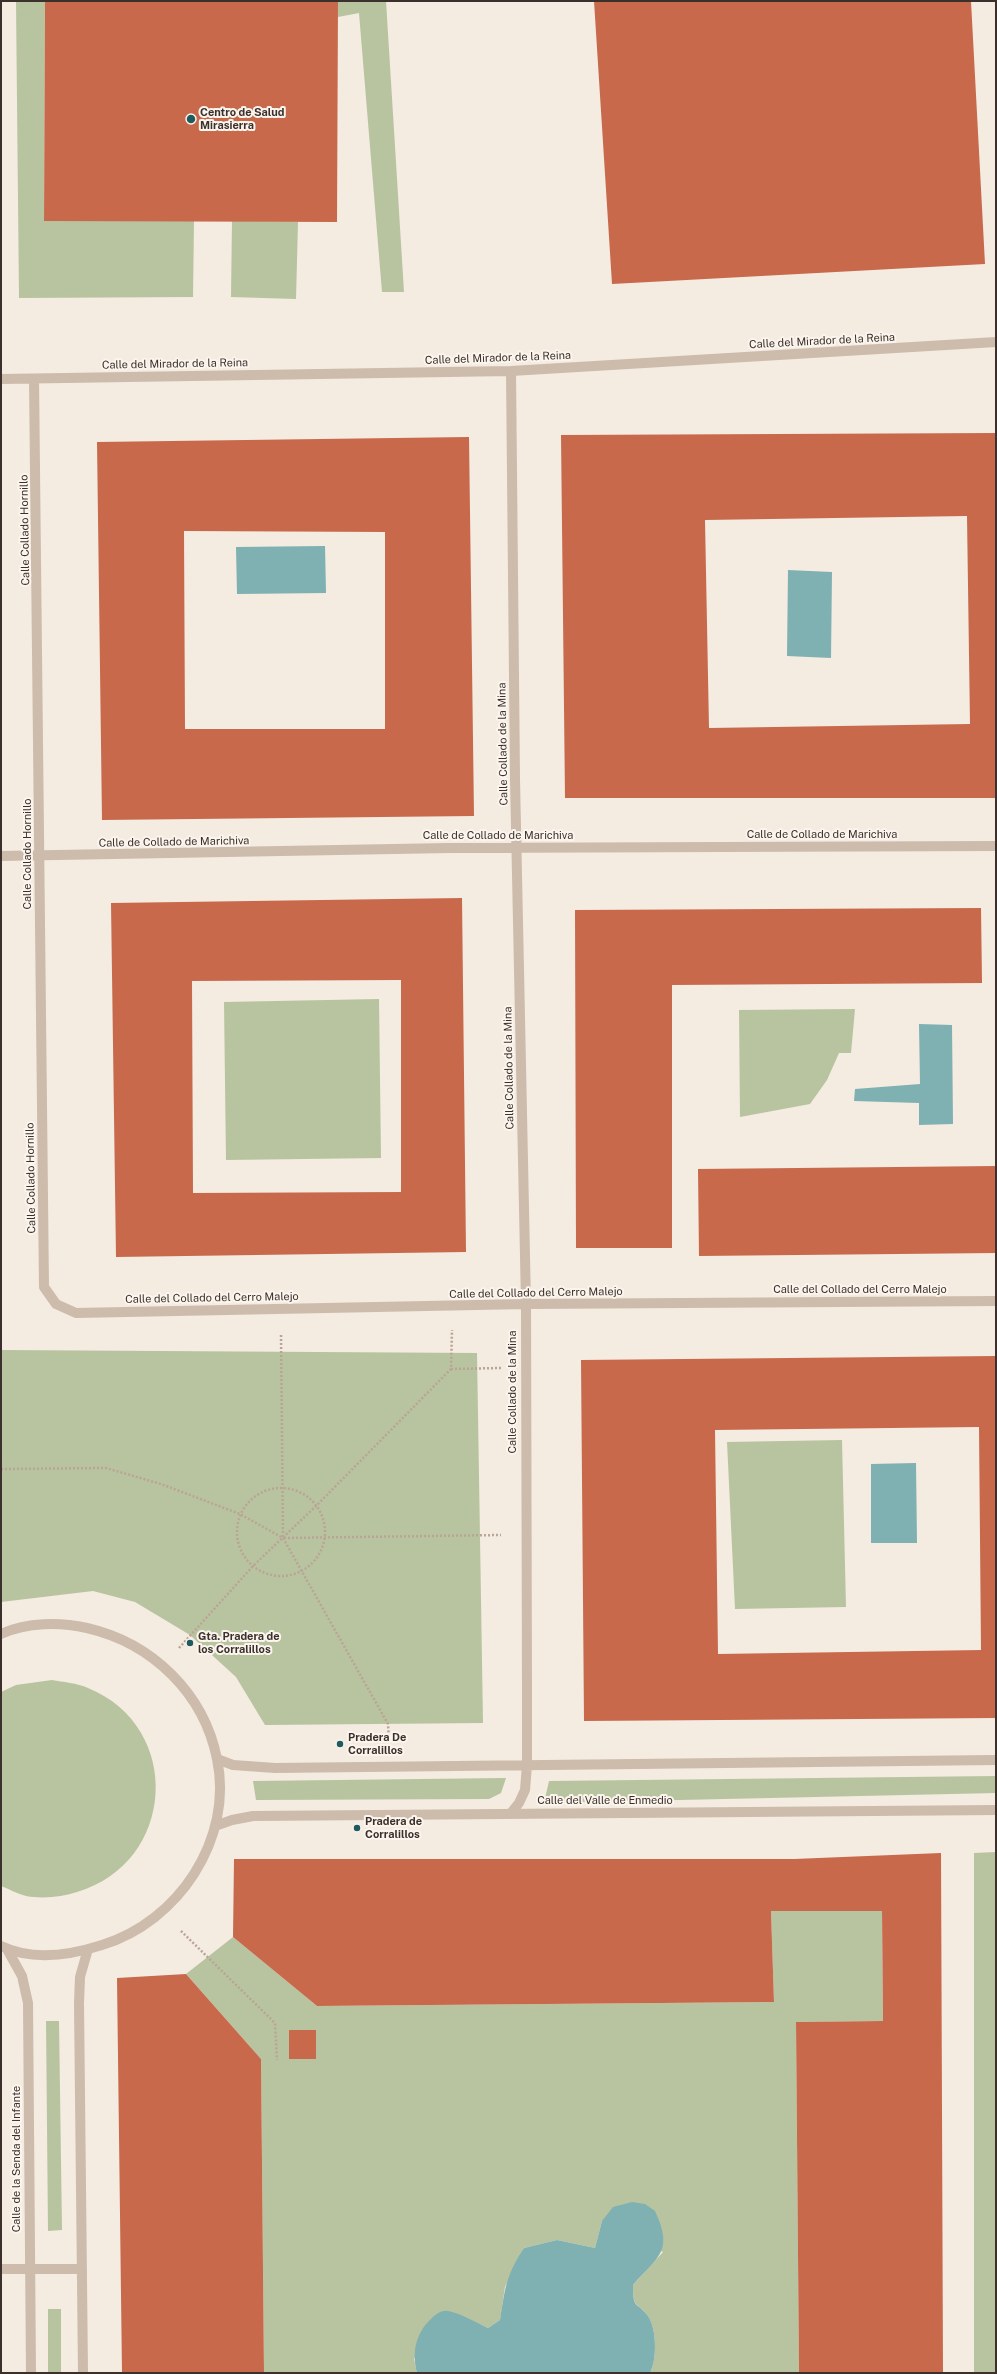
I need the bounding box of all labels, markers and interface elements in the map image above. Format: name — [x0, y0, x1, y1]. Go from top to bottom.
place label: Centro de Salud Mirasierra — [200, 106, 285, 132]
marker: Centro de Salud Mirasierra — [185, 113, 197, 125]
street label: Calle del Mirador de la Reina — [749, 331, 895, 351]
street label: Calle del Mirador de la Reina — [425, 349, 571, 367]
street label: Calle del Mirador de la Reina — [102, 356, 248, 372]
street label: Calle Collado Hornillo — [17, 474, 33, 586]
street label: Calle Collado de la Mina — [495, 682, 511, 806]
street label: Calle Collado Hornillo — [21, 799, 35, 909]
street label: Calle de Collado de Marichiva — [747, 828, 897, 842]
street label: Calle de Collado de Marichiva — [423, 829, 573, 843]
street label: Calle de Collado de Marichiva — [99, 834, 249, 850]
street label: Calle Collado de la Mina — [501, 1006, 517, 1130]
street label: Calle Collado Hornillo — [23, 1122, 39, 1234]
street label: Calle del Collado del Cerro Malejo — [773, 1283, 947, 1297]
street label: Calle del Collado del Cerro Malejo — [449, 1285, 623, 1301]
street label: Calle del Collado del Cerro Malejo — [125, 1290, 299, 1306]
street label: Calle Collado de la Mina — [506, 1331, 520, 1453]
place label: Gta. Pradera de los Corralillos — [198, 1630, 280, 1656]
marker: Gta. Pradera de los Corralillos — [185, 1638, 195, 1648]
place label: Pradera De Corralillos — [348, 1731, 406, 1757]
marker: Pradera De Corralillos — [335, 1739, 345, 1749]
street label: Calle del Valle de Enmedio — [537, 1794, 673, 1808]
place label: Pradera de Corralillos — [365, 1815, 422, 1841]
marker: Pradera de Corralillos — [352, 1823, 362, 1833]
street label: Calle de la Senda del Infante — [10, 2086, 24, 2232]

